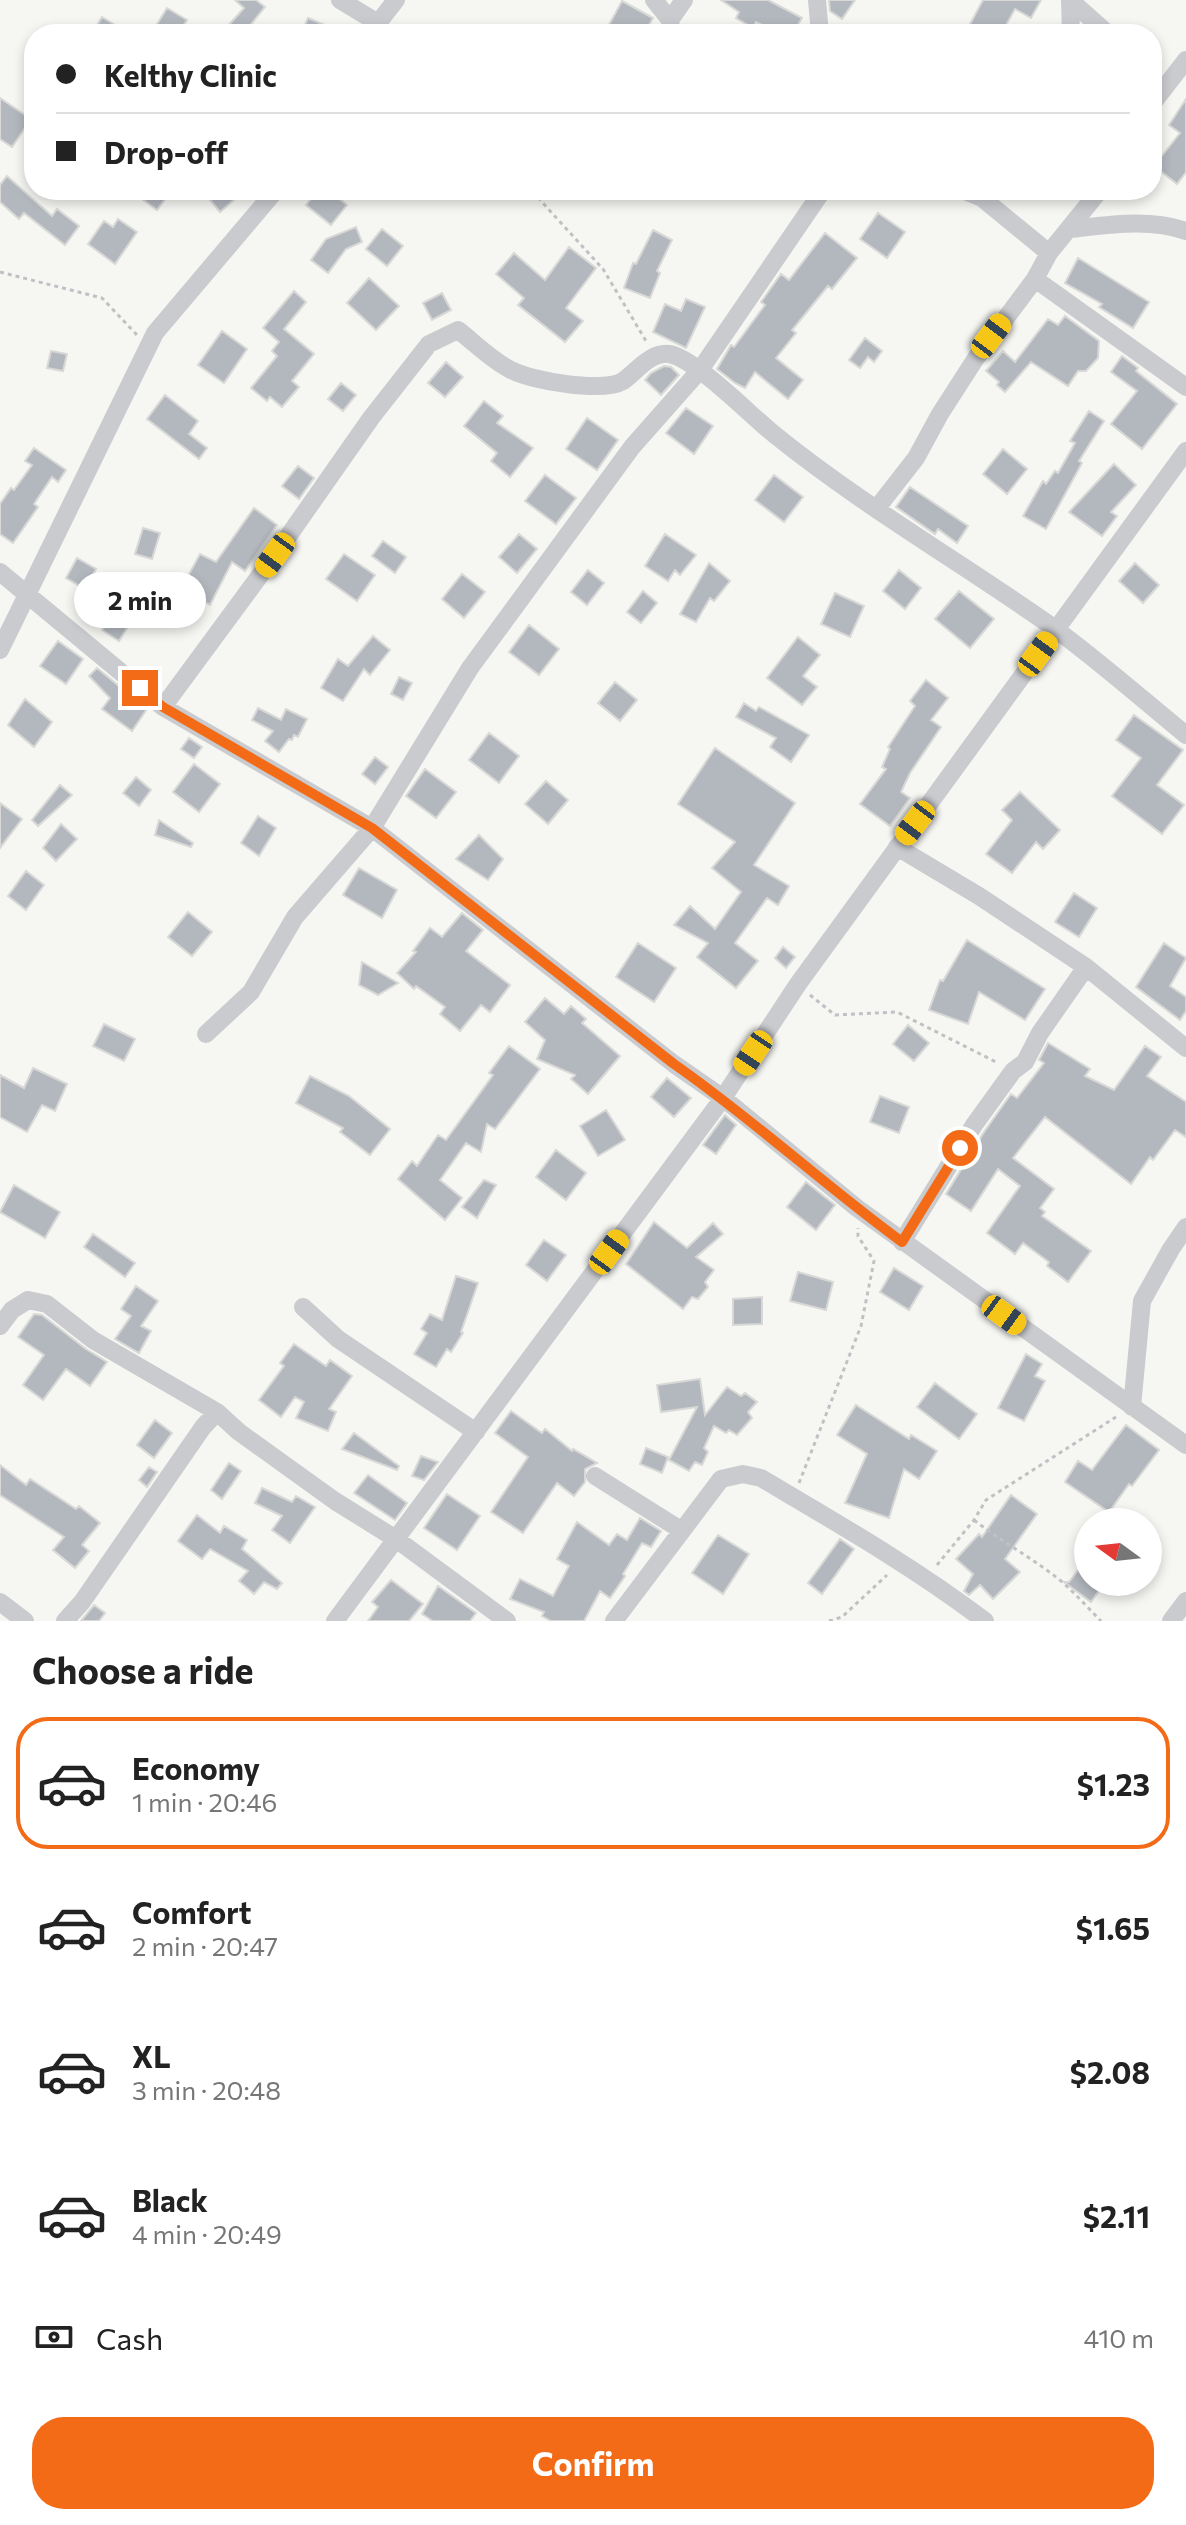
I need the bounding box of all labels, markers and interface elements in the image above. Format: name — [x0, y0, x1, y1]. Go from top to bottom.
text: Kelthy Clinic — [104, 56, 277, 93]
text: Drop-off — [104, 133, 228, 170]
car — [967, 310, 1015, 362]
car — [251, 529, 299, 581]
callout: 2 min — [74, 572, 206, 628]
text: 2 min — [108, 584, 172, 615]
car — [1014, 628, 1062, 680]
route end — [122, 670, 158, 706]
car — [891, 797, 939, 849]
car — [730, 1026, 776, 1080]
route start — [942, 1130, 978, 1166]
car — [585, 1226, 633, 1278]
car — [978, 1291, 1030, 1339]
north arrow — [1074, 1508, 1162, 1596]
map controls — [1074, 1508, 1162, 1596]
text: Choose a ride — [32, 1647, 253, 1691]
icon: car — [36, 1747, 108, 1819]
text: Economy — [132, 1749, 260, 1786]
text: $1.23 — [1077, 1765, 1150, 1802]
text: 1 min · 20:46 — [132, 1786, 277, 1817]
icon: car — [36, 1891, 108, 1963]
text: Comfort — [132, 1893, 251, 1930]
text: $1.65 — [1076, 1909, 1150, 1946]
text: 2 min · 20:47 — [132, 1930, 278, 1961]
icon: car — [36, 2035, 108, 2107]
text: XL — [132, 2037, 171, 2074]
text: $2.08 — [1070, 2053, 1150, 2090]
text: 3 min · 20:48 — [132, 2074, 281, 2105]
icon: car — [36, 2179, 108, 2251]
text: Black — [132, 2181, 208, 2218]
text: $2.11 — [1083, 2197, 1150, 2234]
text: 4 min · 20:49 — [132, 2218, 282, 2249]
icon: cash — [32, 2315, 76, 2359]
text: Cash — [96, 2319, 163, 2356]
text: 410 m — [1083, 2322, 1154, 2353]
button: Confirm — [32, 2417, 1154, 2509]

